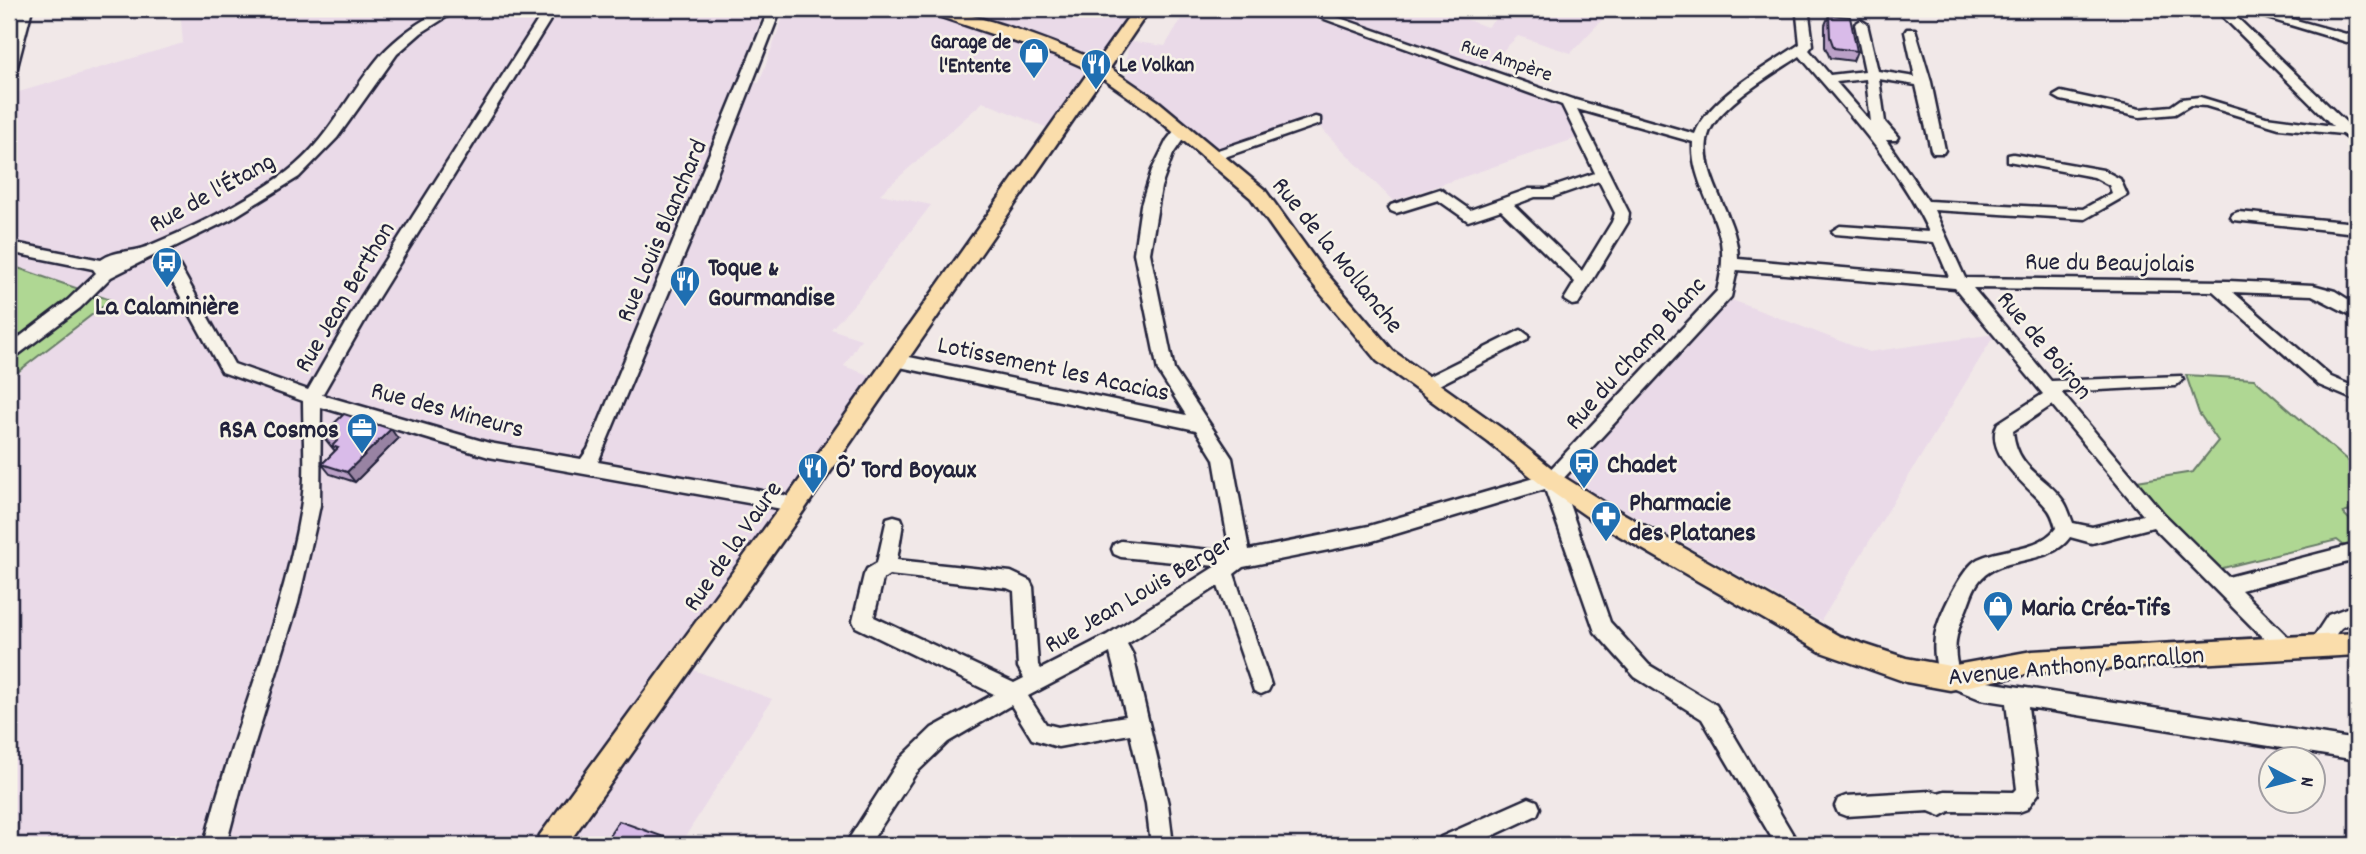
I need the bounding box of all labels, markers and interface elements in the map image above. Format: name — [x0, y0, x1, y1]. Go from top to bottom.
place label: Garage de l'Entente — [931, 29, 1011, 83]
street label: Rue Ampère — [1456, 32, 1556, 91]
shop icon: Garage de l'Entente — [1017, 36, 1051, 80]
restaurant icon: Le Volkan — [1079, 47, 1113, 91]
place label: Le Volkan — [1119, 52, 1195, 82]
street label: Rue Louis Blanchard — [608, 134, 718, 329]
street label: Rue de l'Étang — [143, 144, 283, 244]
street label: Rue de la Mollanche — [1261, 170, 1411, 343]
street label: Rue Jean Berthon — [286, 215, 406, 381]
bus stop icon: La Calaminière — [150, 245, 184, 289]
street label: Rue du Beaujolais — [2025, 245, 2195, 284]
place label: Toque & Gourmandise — [708, 251, 835, 318]
restaurant icon: Toque & Gourmandise — [668, 264, 702, 308]
street label: Rue du Champ Blanc — [1557, 269, 1716, 440]
street label: Rue de Boiron — [1986, 284, 2100, 409]
place label: La Calaminière — [95, 290, 239, 327]
street label: Lotissement les Acacias — [934, 328, 1173, 413]
street label: Rue des Mineurs — [366, 373, 528, 450]
office icon: RSA Cosmos — [345, 411, 379, 455]
place label: RSA Cosmos — [219, 413, 339, 450]
bus stop icon: Chadet — [1567, 446, 1601, 490]
place label: Chadet — [1607, 448, 1678, 485]
restaurant icon: Ô’ Tord Boyaux — [796, 451, 830, 495]
place label: Ô’ Tord Boyaux — [836, 453, 976, 490]
street label: Rue de la Vaure — [675, 474, 793, 620]
place label: Pharmacie des Platanes — [1629, 486, 1756, 553]
pharmacy icon: Pharmacie des Platanes — [1589, 499, 1623, 543]
street label: Rue Jean Louis Berger — [1038, 526, 1242, 664]
shop icon: Maria Créa-Tifs — [1981, 589, 2015, 633]
place label: Maria Créa-Tifs — [2021, 591, 2171, 628]
street label: Avenue Anthony Barrallon — [1947, 638, 2206, 697]
north arrow — [2258, 746, 2328, 816]
text: N — [2291, 775, 2319, 788]

